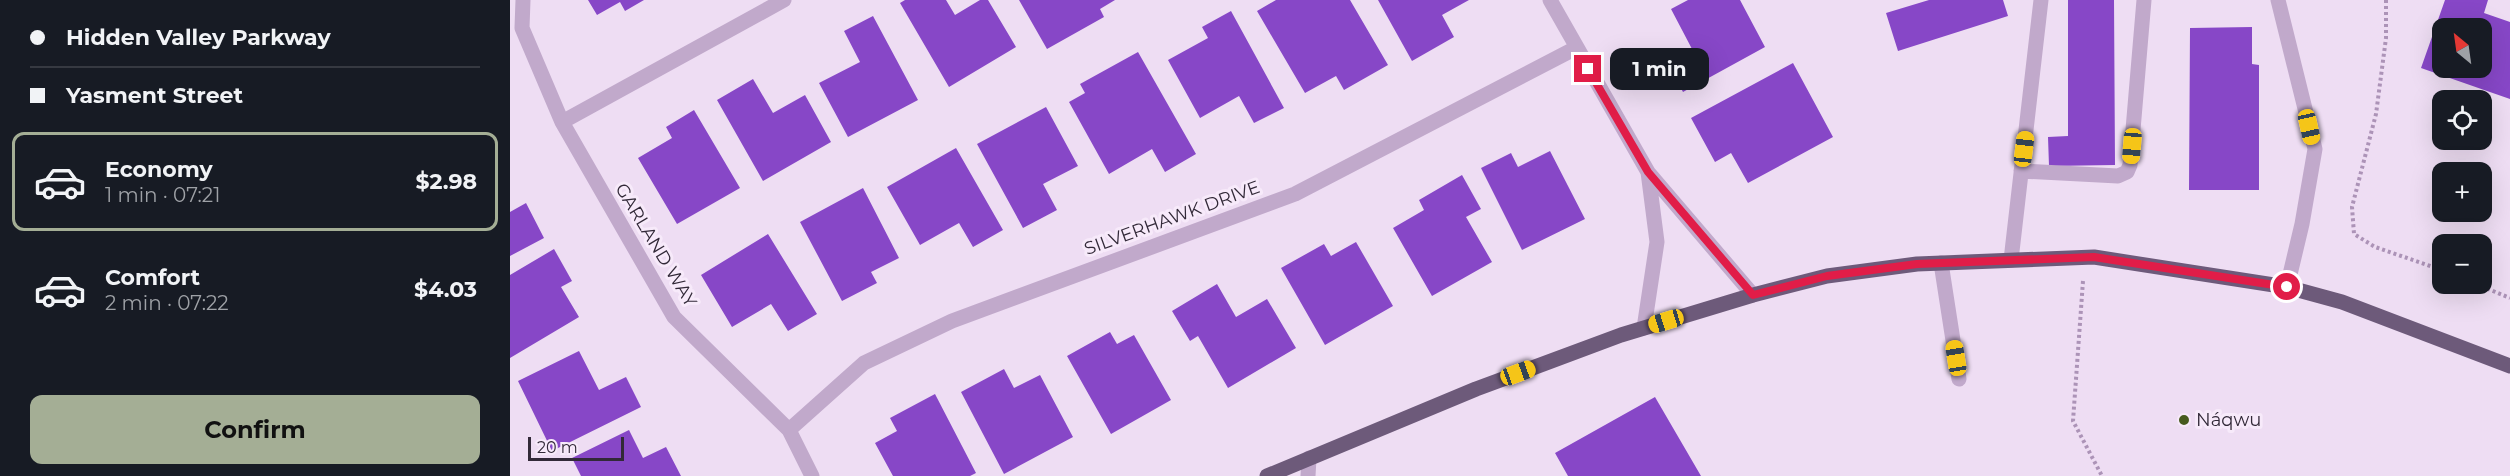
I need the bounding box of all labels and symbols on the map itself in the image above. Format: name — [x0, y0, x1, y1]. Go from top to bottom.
north arrow — [2432, 18, 2492, 78]
callout: 1 min — [1609, 48, 1708, 90]
route end — [1574, 55, 1601, 82]
car — [2296, 107, 2322, 147]
car — [2121, 127, 2143, 165]
car — [2013, 130, 2035, 168]
street label: SILVERHAWK DRIVE — [1081, 176, 1263, 260]
street label: GARLAND WAY — [610, 179, 702, 311]
route start — [2273, 273, 2300, 300]
car — [1646, 307, 1686, 335]
car — [1944, 339, 1968, 377]
car — [1498, 358, 1538, 388]
place label: Náqwu — [2196, 409, 2261, 431]
marker: Náqwu — [2177, 413, 2191, 427]
scale bar — [528, 434, 624, 462]

